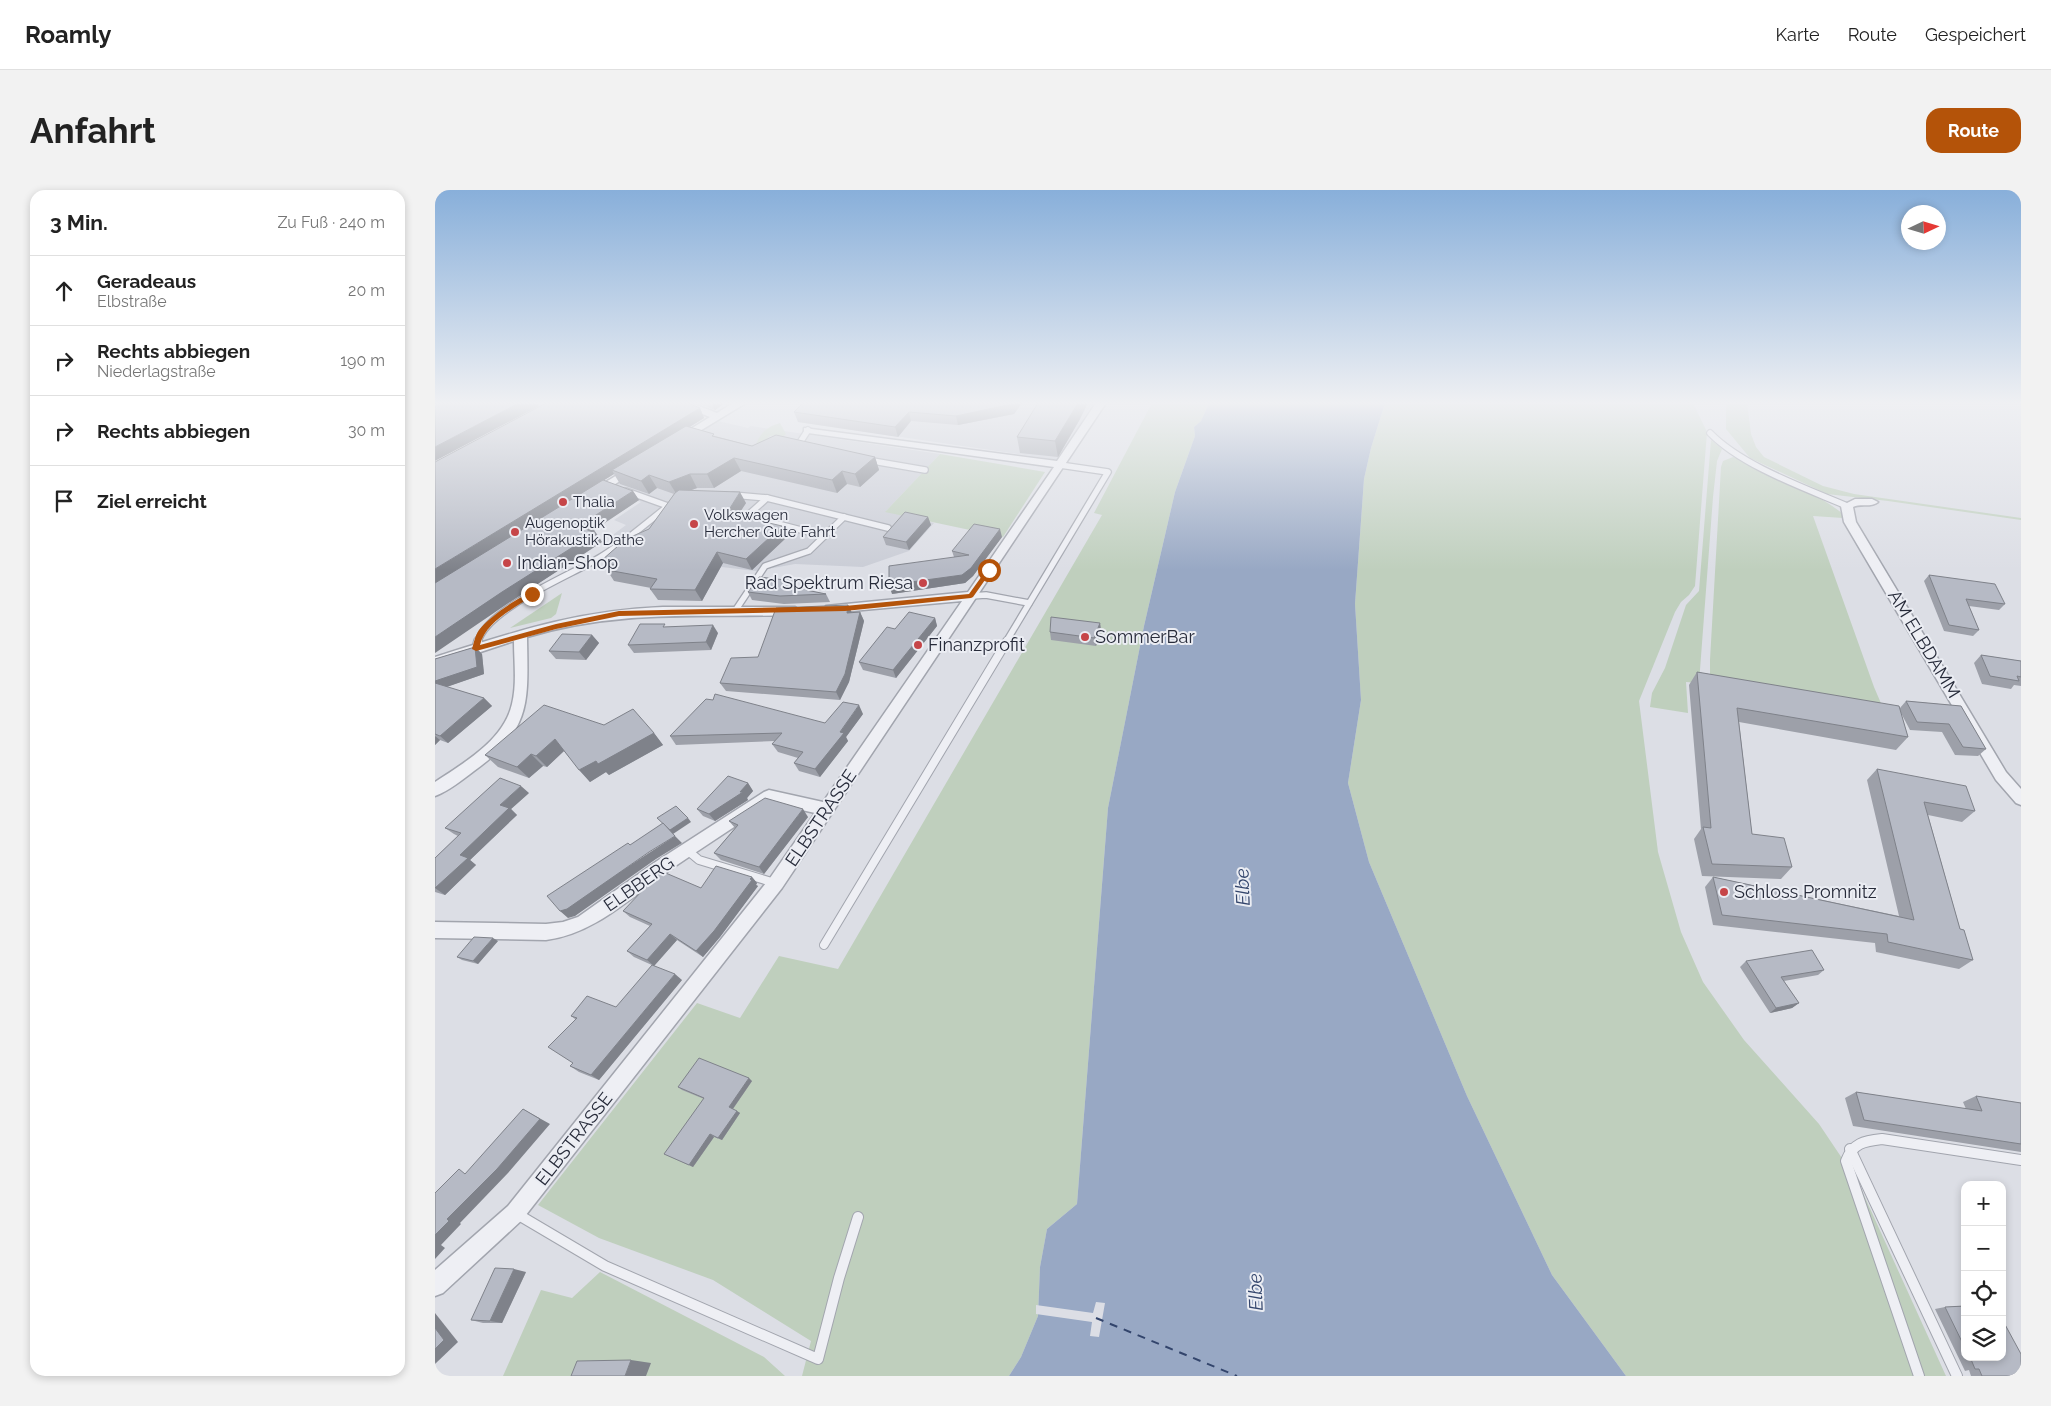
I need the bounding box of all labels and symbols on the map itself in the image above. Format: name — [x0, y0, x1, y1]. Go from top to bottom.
north arrow — [1901, 205, 1946, 250]
place label: Thalia — [573, 493, 615, 511]
marker: Thalia — [557, 496, 569, 508]
place label: Volkswagen Hercher Gute Fahrt — [704, 506, 836, 541]
place label: Augenoptik Hörakustik Dathe — [525, 514, 644, 549]
marker: Volkswagen Hercher Gute Fahrt — [688, 518, 700, 530]
marker: Augenoptik Hörakustik Dathe — [509, 526, 521, 538]
place label: Indian-Shop — [517, 552, 618, 573]
marker: Indian-Shop — [501, 557, 513, 569]
route start — [978, 559, 1001, 582]
place label: Rad Spektrum Riesa — [745, 572, 913, 593]
marker: Rad Spektrum Riesa — [917, 577, 929, 589]
route end — [521, 583, 544, 606]
street label: AM ELBDAMM — [1884, 586, 1965, 702]
place label: SommerBar — [1095, 626, 1195, 647]
marker: SommerBar — [1079, 631, 1091, 643]
place label: Finanzprofit — [928, 634, 1025, 655]
marker: Finanzprofit — [912, 639, 924, 651]
street label: ELBSTRASSE — [781, 765, 861, 870]
street label: ELBBERG — [599, 852, 678, 915]
water label: Elbe — [1230, 868, 1254, 906]
place label: Schloss Promnitz — [1734, 881, 1877, 902]
marker: Schloss Promnitz — [1718, 886, 1730, 898]
street label: ELBSTRASSE — [531, 1088, 616, 1189]
water label: Elbe — [1243, 1273, 1267, 1311]

